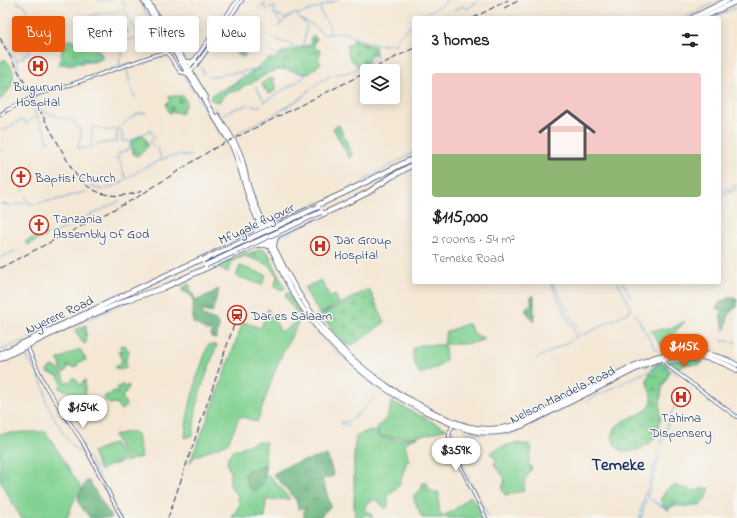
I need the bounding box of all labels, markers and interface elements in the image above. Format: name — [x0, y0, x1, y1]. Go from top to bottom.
chip: Buy — [12, 16, 65, 52]
chip: Rent — [73, 16, 127, 52]
chip: Filters — [135, 16, 199, 52]
chip: New — [207, 16, 260, 52]
text: 3 homes — [432, 28, 490, 53]
icon: filters — [679, 29, 701, 51]
hospital icon: Buguruni Hospital — [27, 55, 49, 77]
map controls — [360, 64, 400, 104]
button: layers — [360, 64, 400, 104]
place label: Buguruni Hospital — [12, 78, 63, 112]
icon: home — [531, 99, 603, 171]
church icon: Baptist Church — [10, 166, 32, 188]
place label: Baptist Church — [34, 169, 115, 188]
street label: Mfugale flyover — [216, 198, 299, 251]
text: $115,000 — [432, 205, 488, 230]
place label: Tanzania Assembly Of God — [53, 210, 150, 245]
church icon: Tanzania Assembly Of God — [28, 214, 50, 236]
text: 2 rooms · 54 m² — [432, 230, 515, 249]
place label: Dar Group Hospital — [333, 231, 391, 265]
hospital icon: Dar Group Hospital — [309, 235, 331, 257]
text: Temeke Road — [432, 249, 504, 268]
street label: Nyerere Road — [23, 291, 98, 340]
station icon: Dar es Salaam — [226, 304, 248, 326]
place label: Dar es Salaam — [250, 307, 332, 326]
pin: $115K — [656, 334, 712, 368]
text: $115K — [669, 337, 699, 356]
street label: Nelson Mandela Road — [507, 361, 619, 429]
hospital icon: Tahima Dispensery — [670, 386, 692, 408]
pin: $154K — [55, 395, 111, 429]
text: $154K — [67, 398, 99, 417]
place label: Tahima Dispensery — [649, 409, 712, 444]
pin: $359K — [428, 438, 484, 472]
text: $359K — [441, 441, 471, 460]
district label: Temeke — [591, 453, 646, 478]

